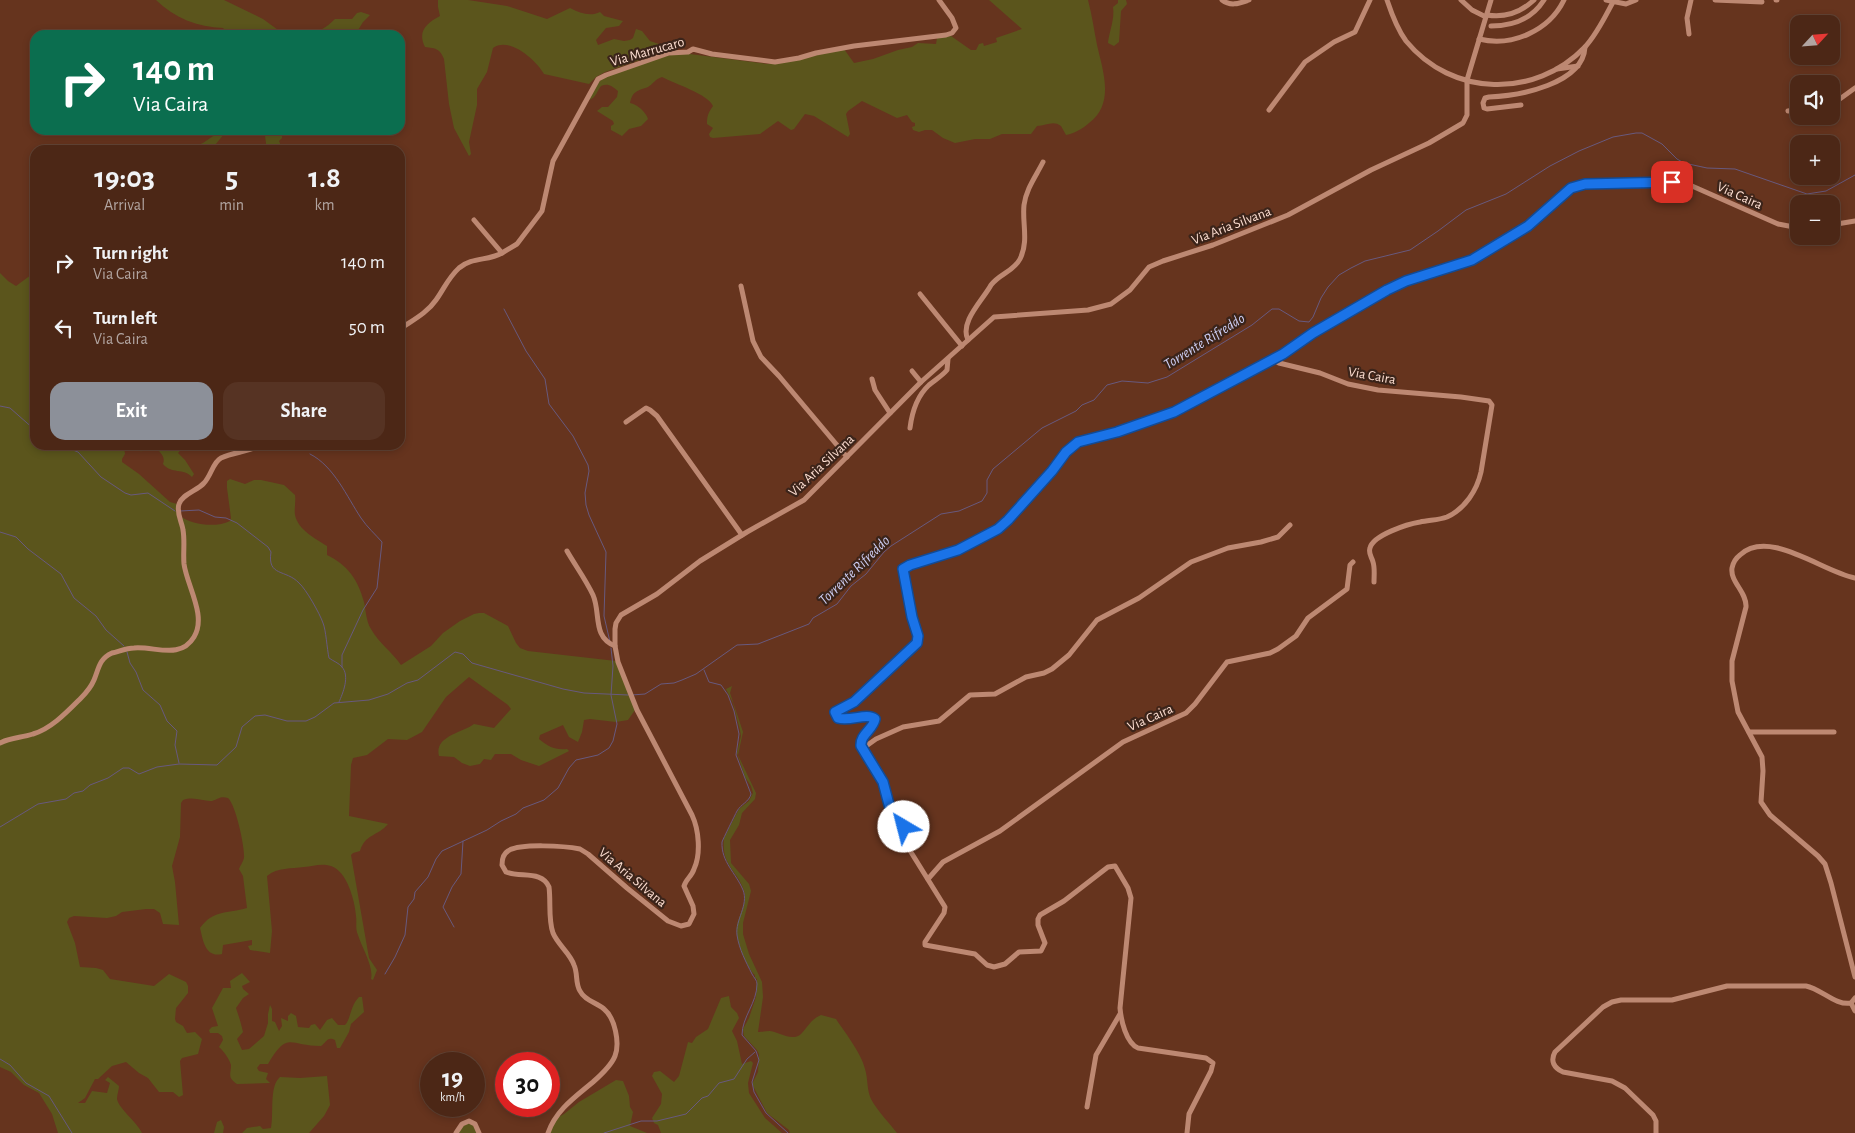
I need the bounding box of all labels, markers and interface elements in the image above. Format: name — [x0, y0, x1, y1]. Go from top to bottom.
north arrow — [1790, 15, 1840, 65]
map controls — [1790, 15, 1840, 245]
street label: Via Marrucaro — [609, 35, 686, 69]
icon: right — [50, 50, 115, 115]
text: 140 m — [133, 52, 215, 87]
button: sound — [1790, 75, 1840, 125]
text: Via Caira — [133, 93, 209, 115]
button: + — [1790, 135, 1840, 185]
pin — [1651, 161, 1693, 203]
text: 19:03 — [94, 163, 155, 193]
text: 5 — [225, 163, 238, 193]
text: 1.8 — [308, 163, 341, 193]
icon: arrive — [1658, 168, 1686, 196]
street label: Via Caira — [1715, 180, 1765, 212]
button: − — [1790, 195, 1840, 245]
text: Arrival — [104, 197, 145, 213]
text: min — [219, 197, 244, 213]
text: km — [314, 197, 335, 213]
street label: Via Aria Silvana — [1190, 204, 1274, 247]
text: Turn right — [93, 244, 168, 263]
icon: right — [50, 249, 78, 277]
text: 140 m — [341, 253, 385, 272]
text: Via Caira — [93, 266, 148, 282]
text: Turn left — [93, 309, 157, 328]
water label: Torrente Rifreddo — [1161, 311, 1247, 372]
icon: left — [50, 314, 78, 342]
text: 50 m — [349, 318, 385, 337]
text: Via Caira — [93, 331, 148, 347]
street label: Via Caira — [1347, 365, 1397, 387]
button: Exit — [50, 382, 213, 440]
button: Share — [223, 382, 385, 440]
street label: Via Aria Silvana — [786, 432, 858, 499]
water label: Torrente Rifreddo — [816, 533, 893, 608]
street label: Via Caira — [1126, 702, 1176, 734]
position arrow — [877, 800, 929, 852]
street label: Via Aria Silvana — [596, 845, 669, 910]
speed limit sign: 30 — [495, 1052, 560, 1117]
text: 19 — [442, 1066, 463, 1091]
text: km/h — [440, 1091, 465, 1103]

